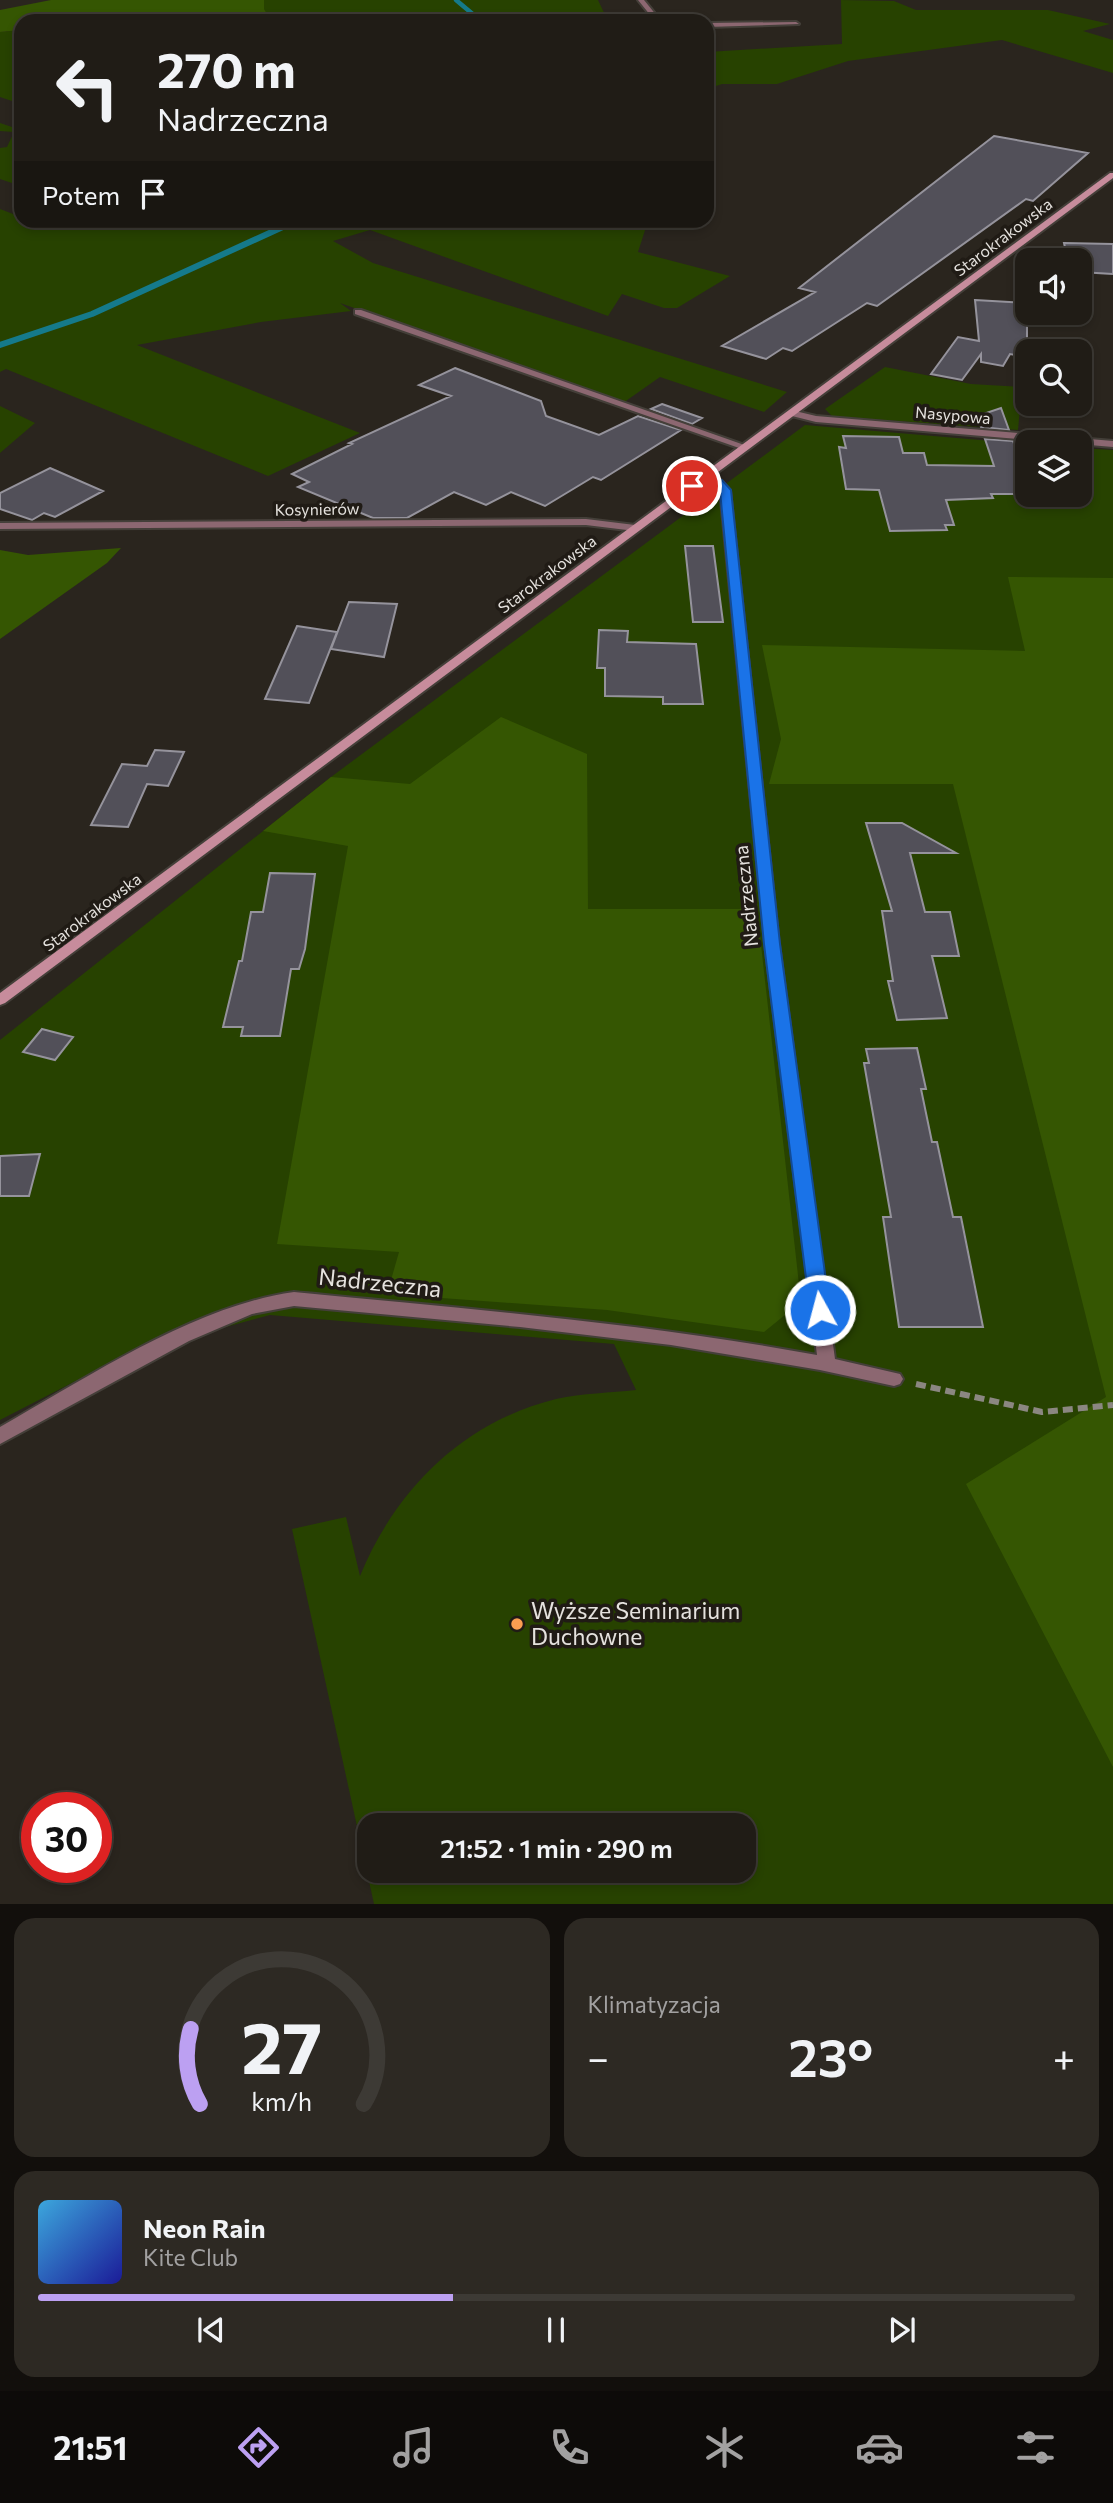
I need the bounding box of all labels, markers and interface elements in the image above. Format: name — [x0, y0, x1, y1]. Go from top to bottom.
text: 270 m — [157, 38, 296, 98]
icon: left — [42, 42, 133, 133]
text: Nadrzeczna — [157, 98, 329, 138]
icon: arrive — [134, 175, 172, 213]
text: Potem — [42, 179, 120, 210]
street label: Starokrakowska — [950, 194, 1055, 280]
map controls — [1015, 248, 1092, 507]
button: sound — [1015, 248, 1092, 325]
button: search — [1015, 339, 1092, 416]
street label: Nasypowa — [915, 402, 992, 427]
button: layers — [1015, 430, 1092, 507]
pin — [662, 456, 722, 516]
icon: arrive — [673, 467, 711, 505]
street label: Kosynierów — [274, 498, 360, 519]
street label: Starokrakowska — [494, 531, 599, 617]
street label: Nadrzeczna — [729, 844, 762, 948]
street label: Starokrakowska — [39, 869, 144, 955]
street label: Nadrzeczna — [317, 1262, 443, 1302]
position arrow — [783, 1273, 857, 1347]
place label: Wyższe Seminarium Duchowne — [531, 1596, 740, 1650]
marker: Wyższe Seminarium Duchowne — [509, 1616, 525, 1632]
speed limit sign: 30 — [21, 1792, 112, 1883]
text: 21:52 · 1 min · 290 m — [440, 1832, 673, 1863]
text: Klimatyzacja — [588, 1990, 721, 2018]
text: 27 — [241, 2000, 322, 2089]
text: 23° — [788, 2024, 873, 2088]
text: − — [588, 2033, 609, 2080]
text: + — [1053, 2033, 1075, 2080]
text: km/h — [251, 2085, 312, 2115]
text: Neon Rain — [143, 2212, 266, 2243]
text: Kite Club — [143, 2243, 238, 2271]
icon: previous — [192, 2311, 230, 2349]
icon: pause — [537, 2311, 575, 2349]
icon: next — [883, 2311, 921, 2349]
icon: directions — [234, 2423, 283, 2472]
icon: music — [389, 2423, 438, 2472]
icon: phone — [545, 2423, 594, 2472]
icon: climate — [700, 2423, 749, 2472]
icon: car — [855, 2423, 904, 2472]
icon: filters — [1011, 2423, 1060, 2472]
text: 21:51 — [53, 2427, 127, 2467]

